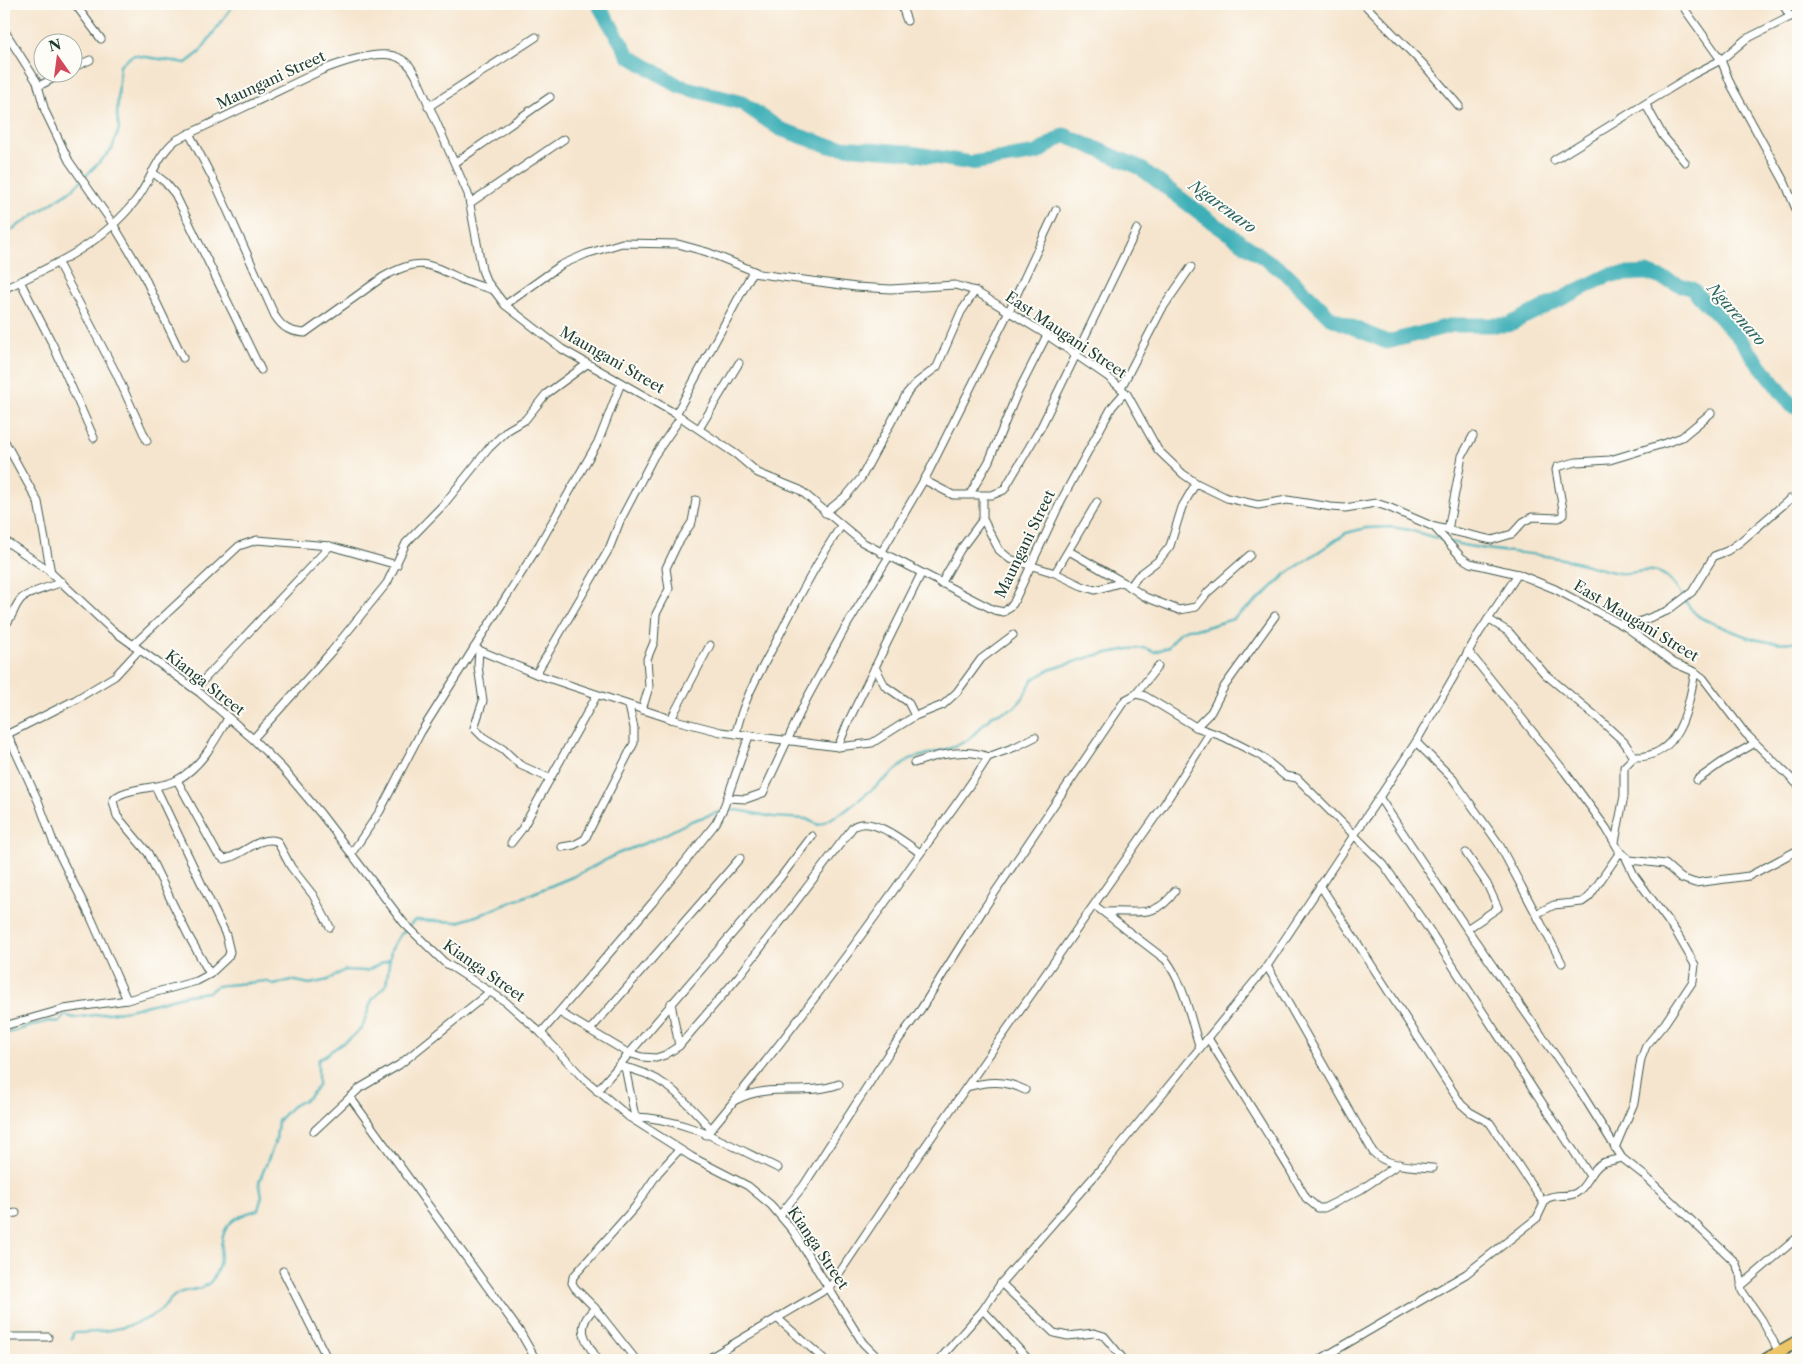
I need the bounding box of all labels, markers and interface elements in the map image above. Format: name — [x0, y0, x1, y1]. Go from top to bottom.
north arrow — [32, 32, 82, 82]
text: N — [47, 35, 63, 56]
street label: Maungani Street — [213, 46, 329, 113]
water label: Ngarenaro — [1184, 174, 1261, 237]
water label: Ngarenaro — [1702, 277, 1771, 350]
street label: East Maugani Street — [1002, 287, 1131, 383]
street label: Maungani Street — [556, 322, 669, 398]
street label: Maungani Street — [990, 486, 1059, 601]
street label: East Maugani Street — [1570, 576, 1703, 666]
street label: Kianga Street — [162, 646, 249, 720]
street label: Kianga Street — [440, 935, 529, 1006]
street label: Kianga Street — [784, 1203, 853, 1293]

